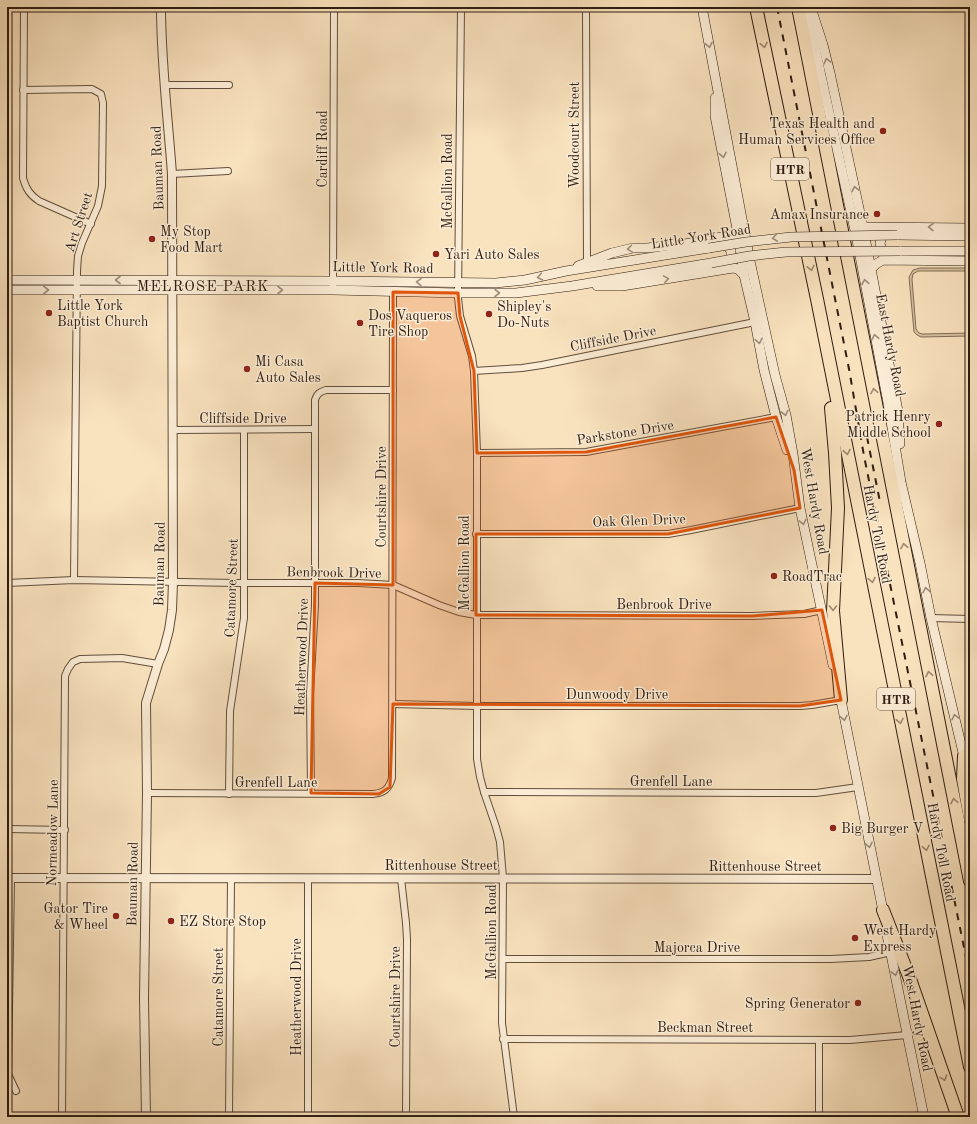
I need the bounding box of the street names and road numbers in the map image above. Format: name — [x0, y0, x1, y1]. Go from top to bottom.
street label: Woodcourt Street — [568, 81, 582, 189]
street label: Cardiff Road — [316, 110, 330, 188]
street label: Bauman Road — [150, 125, 166, 211]
street label: McGallion Road — [441, 133, 455, 229]
road number: HTR — [771, 158, 809, 180]
street label: Art Street — [63, 190, 95, 254]
street label: Little York Road — [650, 222, 752, 252]
street label: Little York Road — [332, 260, 434, 276]
street label: East Hardy Road — [873, 292, 907, 398]
street label: Cliffside Drive — [569, 324, 657, 354]
street label: Cliffside Drive — [199, 412, 287, 426]
street label: Parkstone Drive — [576, 418, 675, 448]
street label: Courtshire Drive — [375, 446, 389, 548]
street label: West Hardy Road — [798, 447, 830, 556]
street label: Hardy Toll Road — [861, 483, 894, 585]
street label: Oak Glen Drive — [592, 512, 686, 530]
street label: McGallion Road — [458, 515, 472, 611]
street label: Bauman Road — [152, 522, 168, 607]
street label: Catamore Street — [223, 538, 241, 638]
street label: Benbrook Drive — [286, 565, 382, 581]
street label: Heatherwood Drive — [293, 598, 311, 716]
street label: Benbrook Drive — [616, 598, 712, 612]
street label: Dunwoody Drive — [566, 688, 668, 702]
road number: HTR — [877, 688, 915, 710]
street label: Grenfell Lane — [630, 775, 712, 789]
street label: Grenfell Lane — [235, 776, 317, 790]
street label: Normeadow Lane — [45, 779, 61, 887]
street label: Hardy Toll Road — [925, 801, 958, 903]
street label: Bauman Road — [125, 842, 141, 927]
street label: Rittenhouse Street — [384, 859, 498, 873]
street label: Rittenhouse Street — [708, 860, 822, 874]
street label: McGallion Road — [485, 884, 499, 980]
street label: Heatherwood Drive — [290, 938, 304, 1056]
street label: Majorca Drive — [654, 941, 740, 955]
street label: Courtshire Drive — [389, 946, 403, 1048]
street label: Catamore Street — [212, 947, 226, 1047]
street label: West Hardy Road — [900, 964, 934, 1073]
street label: Beckman Street — [657, 1021, 753, 1035]

